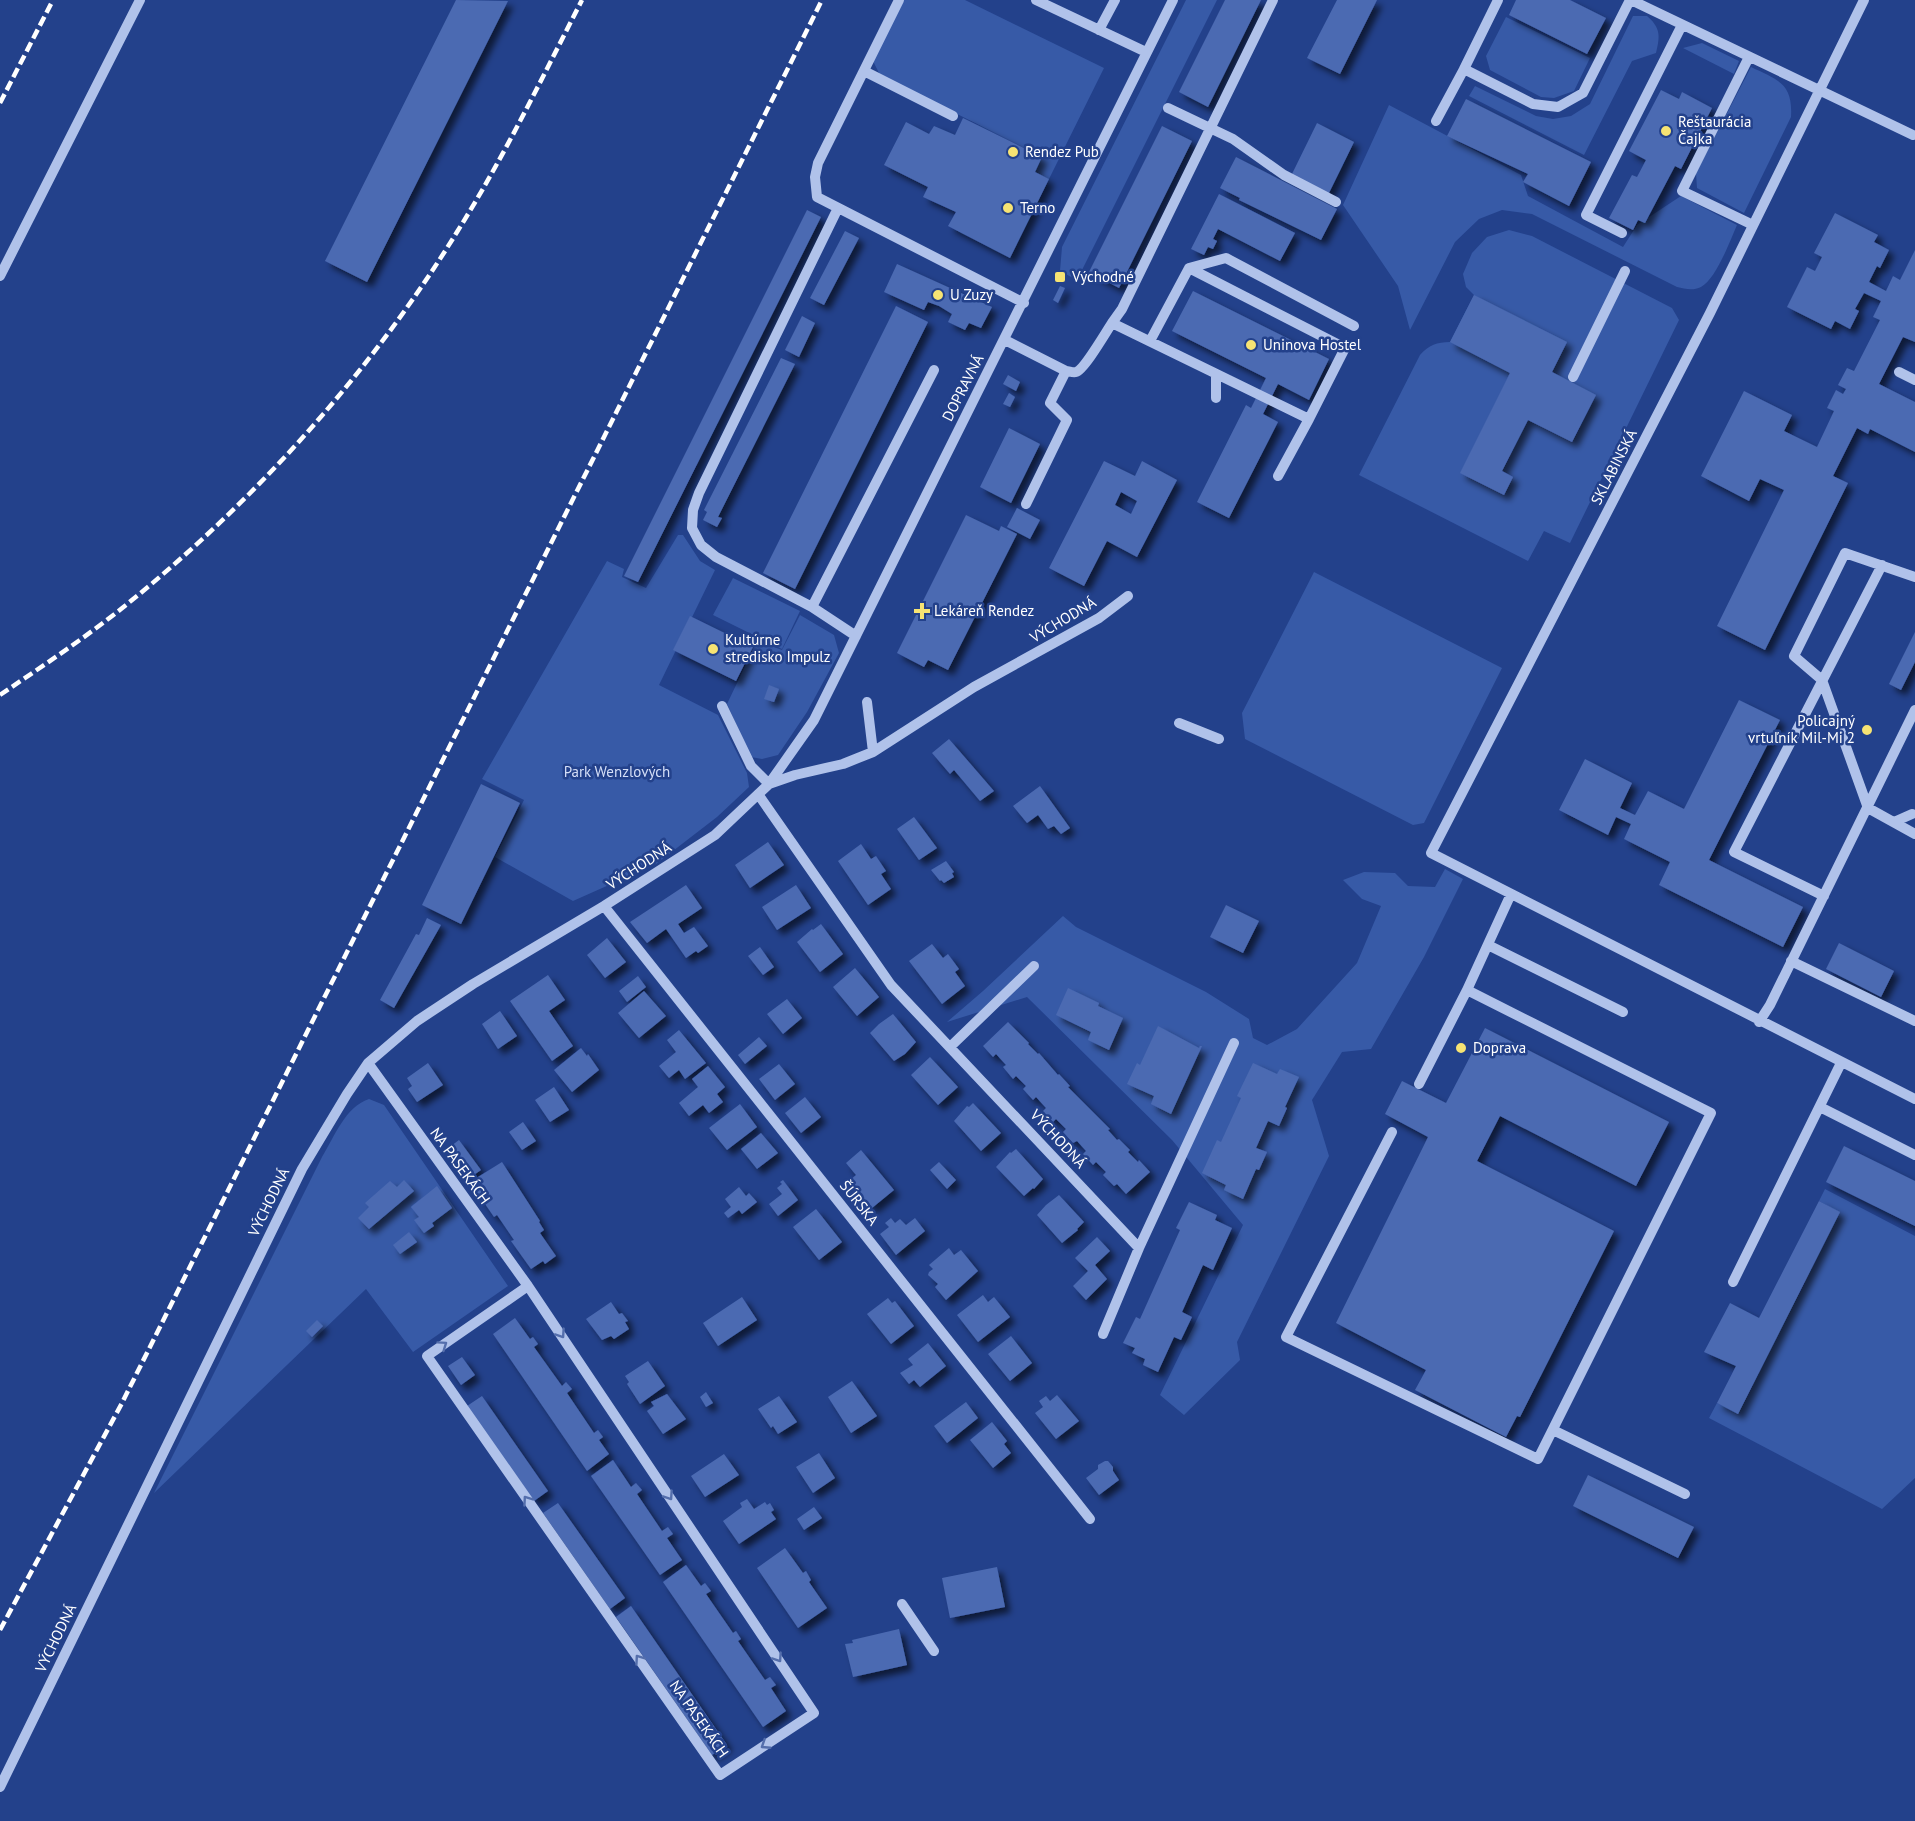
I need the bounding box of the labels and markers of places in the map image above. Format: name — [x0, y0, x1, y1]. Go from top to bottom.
place label: Reštaurácia Čajka — [1678, 112, 1752, 148]
marker: Reštaurácia Čajka — [1659, 124, 1673, 138]
place label: Rendez Pub — [1025, 142, 1099, 161]
marker: Rendez Pub — [1006, 145, 1020, 159]
place label: Terno — [1020, 198, 1055, 217]
marker: Terno — [1001, 201, 1015, 215]
place label: Východné — [1071, 267, 1134, 286]
marker: Východné — [1053, 270, 1067, 284]
place label: U Zuzy — [950, 285, 993, 304]
marker: U Zuzy — [931, 288, 945, 302]
place label: Uninova Hostel — [1263, 335, 1362, 354]
marker: Uninova Hostel — [1244, 338, 1258, 352]
place label: Lekáreň Rendez — [934, 601, 1034, 620]
marker: Lekáreň Rendez — [915, 604, 929, 618]
place label: Kultúrne stredisko Impulz — [725, 630, 830, 666]
marker: Kultúrne stredisko Impulz — [706, 642, 720, 656]
place label: Policajný vrtuľník Mil-Mi 2 — [1748, 711, 1855, 747]
marker: Policajný vrtuľník Mil-Mi 2 — [1860, 723, 1874, 737]
place label: Doprava — [1473, 1038, 1526, 1057]
marker: Doprava — [1454, 1041, 1468, 1055]

